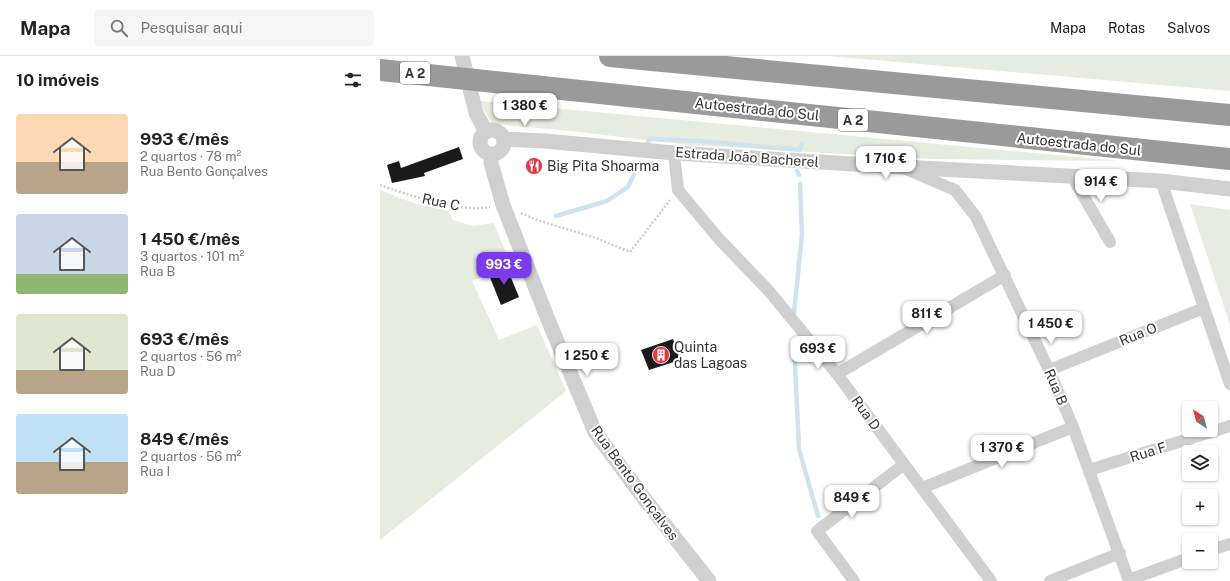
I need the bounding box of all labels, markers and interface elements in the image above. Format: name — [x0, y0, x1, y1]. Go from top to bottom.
search box — [94, 10, 374, 46]
text: Mapa — [20, 17, 70, 39]
icon: search — [108, 17, 130, 39]
text: Pesquisar aqui — [140, 19, 242, 36]
text: Mapa — [1050, 20, 1086, 36]
text: Rotas — [1108, 20, 1145, 36]
text: Salvos — [1167, 20, 1210, 36]
road number: A 2 — [400, 62, 430, 84]
icon: filters — [342, 69, 364, 91]
text: 10 imóveis — [16, 70, 99, 90]
pin: 1 380 € — [488, 93, 562, 127]
street label: Autoestrada do Sul — [694, 95, 820, 123]
text: 1 380 € — [502, 98, 548, 113]
road number: A 2 — [838, 109, 868, 131]
text: 993 €/mês — [140, 129, 229, 149]
icon: home — [48, 130, 96, 178]
street label: Autoestrada do Sul — [1016, 130, 1142, 158]
street label: Estrada João Bacherel — [675, 144, 819, 170]
pin: 1 710 € — [849, 146, 923, 180]
text: 2 quartos · 78 m² — [140, 149, 241, 164]
text: 1 710 € — [865, 151, 907, 166]
restaurant icon: Big Pita Shoarma — [524, 156, 544, 176]
place label: Big Pita Shoarma — [547, 158, 659, 174]
text: Rua Bento Gonçalves — [140, 164, 268, 179]
pin: 914 € — [1073, 169, 1129, 203]
text: 914 € — [1084, 174, 1118, 189]
street label: Rua C — [421, 190, 461, 214]
text: 1 450 €/mês — [140, 229, 240, 249]
icon: home — [48, 230, 96, 278]
text: 3 quartos · 101 m² — [140, 249, 244, 264]
pin: 993 € — [476, 252, 532, 286]
text: 993 € — [485, 257, 523, 272]
text: Rua B — [140, 264, 175, 279]
pin: 811 € — [899, 301, 955, 335]
text: 811 € — [911, 306, 943, 321]
pin: 1 450 € — [1014, 311, 1088, 345]
text: 1 450 € — [1028, 316, 1074, 331]
street label: Rua O — [1117, 319, 1159, 349]
text: 693 €/mês — [140, 329, 229, 349]
icon: home — [48, 330, 96, 378]
pin: 693 € — [790, 336, 846, 370]
place label: Quinta das Lagoas — [674, 339, 747, 371]
text: 693 € — [799, 341, 837, 356]
pin: 1 250 € — [550, 343, 624, 377]
building icon: Quinta das Lagoas — [651, 345, 671, 365]
text: 1 250 € — [564, 348, 610, 363]
text: 2 quartos · 56 m² — [140, 349, 242, 364]
text: Rua D — [140, 364, 176, 379]
street label: Rua B — [1041, 366, 1071, 408]
street label: Rua D — [848, 393, 884, 433]
north arrow — [1182, 401, 1218, 437]
map controls — [1182, 401, 1218, 569]
street label: Rua Bento Gonçalves — [588, 423, 682, 543]
text: 849 €/mês — [140, 429, 229, 449]
icon: home — [48, 430, 96, 478]
pin: 1 370 € — [965, 435, 1039, 469]
street label: Rua F — [1128, 439, 1168, 465]
text: 1 370 € — [980, 440, 1024, 455]
button: layers — [1182, 445, 1218, 481]
text: 2 quartos · 56 m² — [140, 449, 242, 464]
text: Rua I — [140, 464, 170, 479]
pin: 849 € — [824, 485, 880, 519]
button: + — [1182, 489, 1218, 525]
text: 849 € — [833, 490, 871, 505]
button: − — [1182, 533, 1218, 569]

